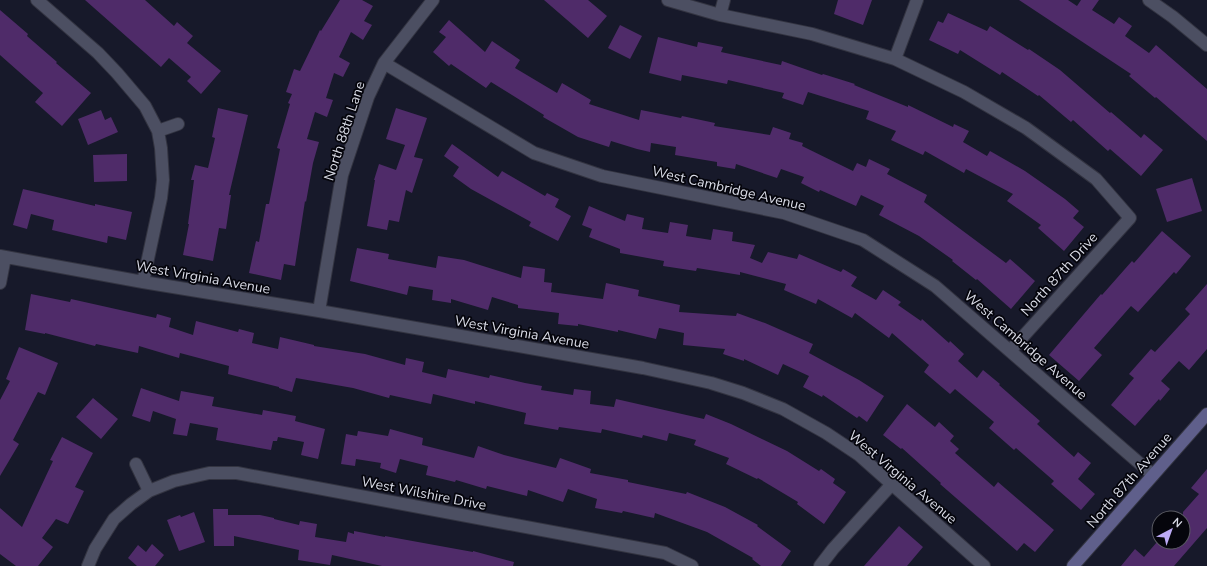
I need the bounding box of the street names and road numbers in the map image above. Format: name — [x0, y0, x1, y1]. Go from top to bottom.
street label: North 88th Lane — [319, 79, 370, 183]
street label: West Cambridge Avenue — [650, 162, 808, 215]
street label: North 87th Drive — [1017, 228, 1102, 320]
street label: West Virginia Avenue — [134, 256, 272, 299]
street label: West Cambridge Avenue — [960, 287, 1091, 404]
street label: West Virginia Avenue — [453, 311, 591, 354]
street label: West Virginia Avenue — [844, 426, 961, 528]
street label: North 87th Avenue — [1083, 428, 1176, 532]
street label: West Wilshire Drive — [360, 472, 488, 515]

